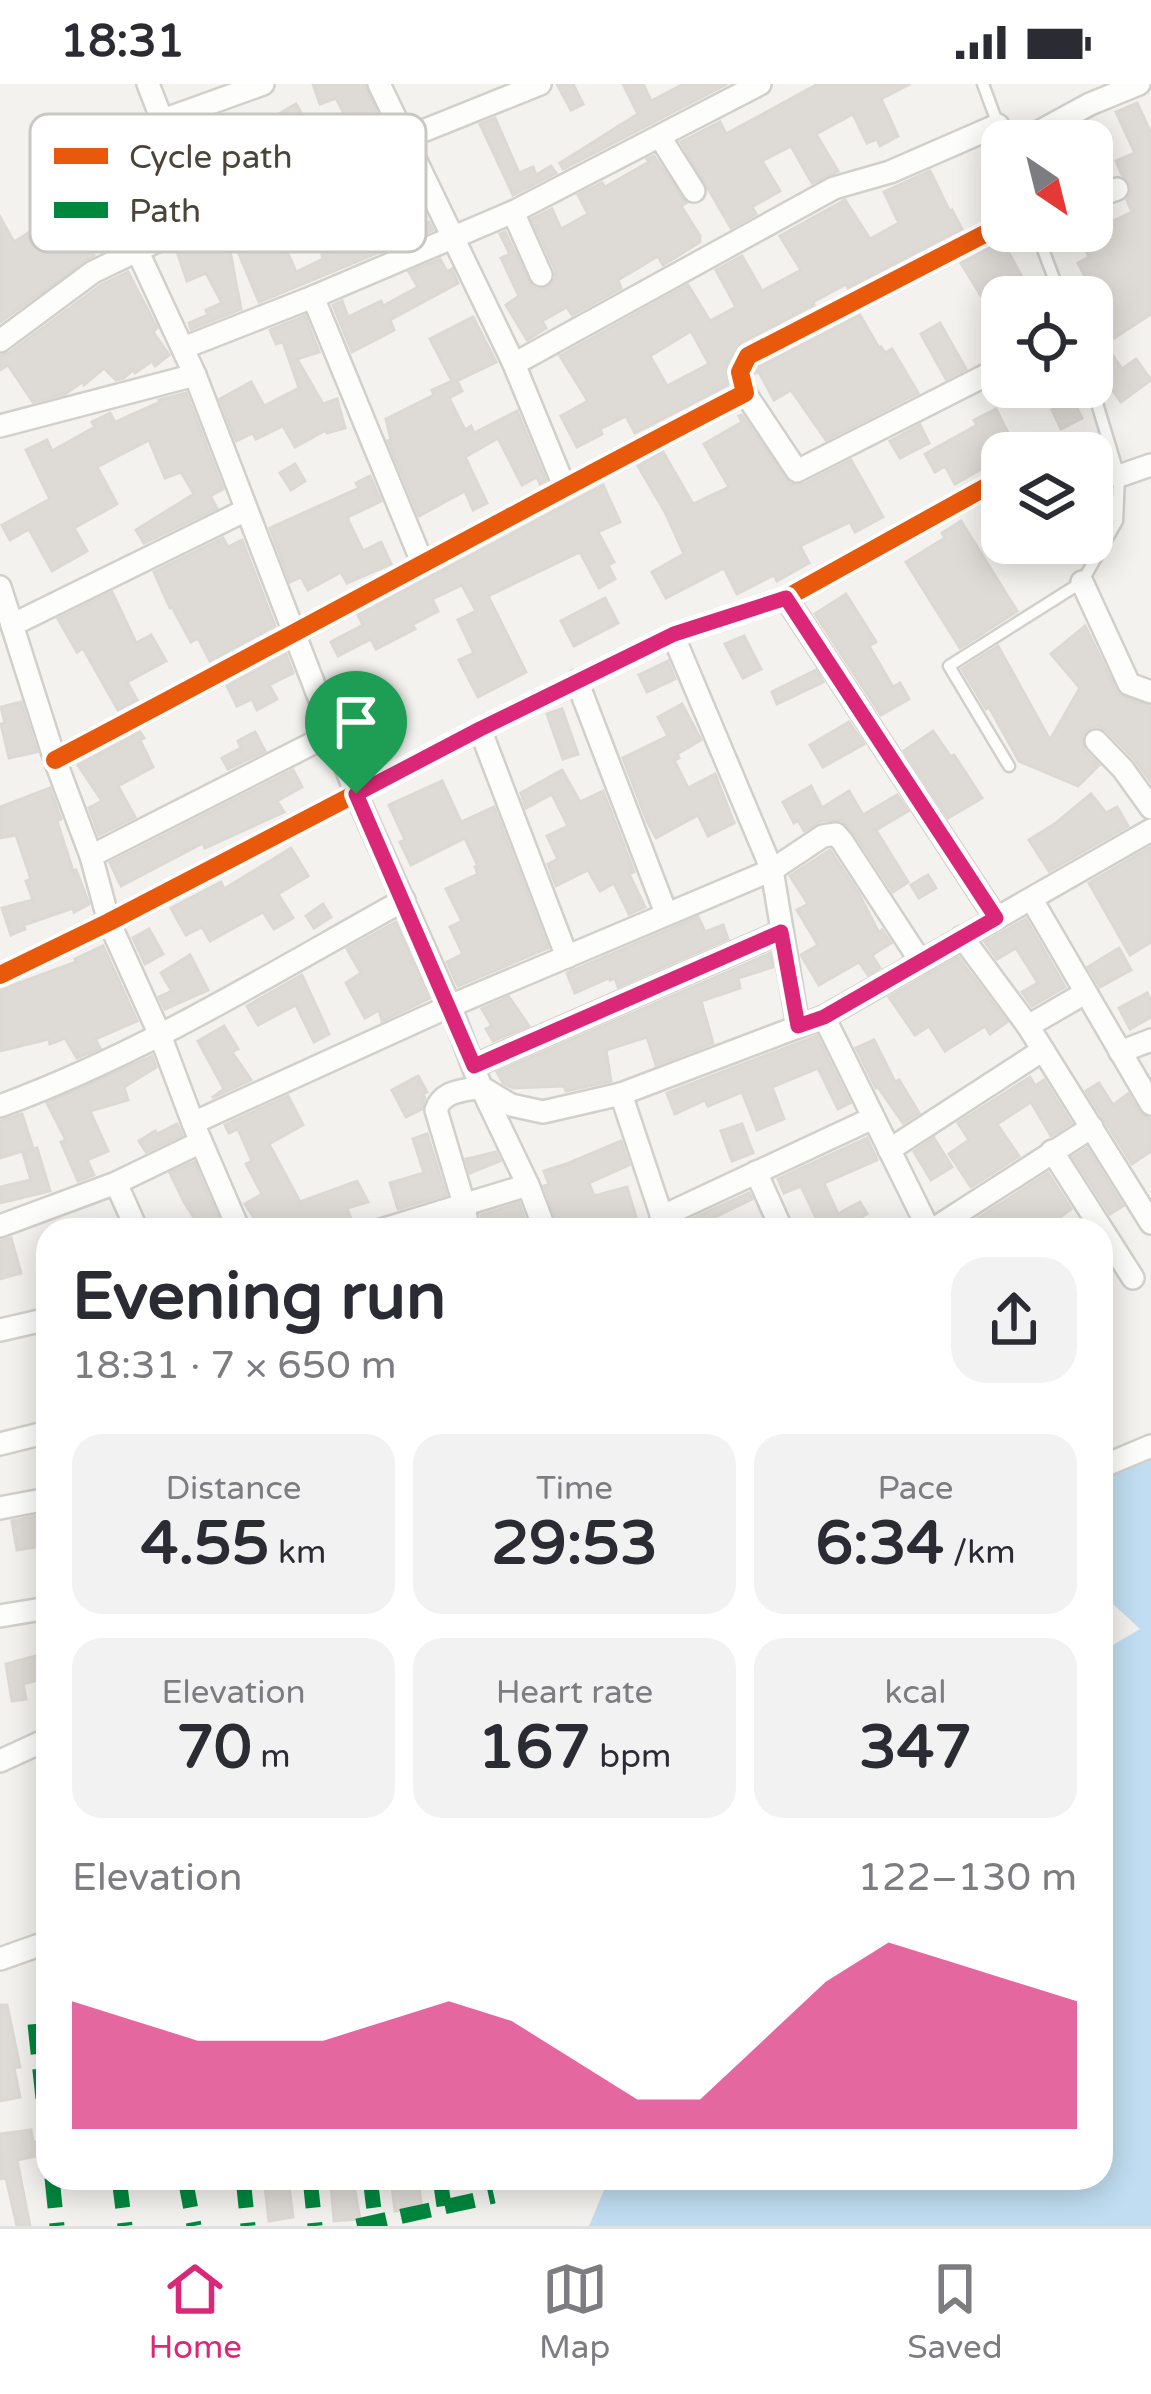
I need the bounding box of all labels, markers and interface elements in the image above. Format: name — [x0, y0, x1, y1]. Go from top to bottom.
text: 18:31 — [60, 15, 185, 69]
legend — [30, 114, 426, 252]
north arrow — [981, 120, 1113, 252]
map controls — [981, 120, 1113, 564]
text: Cycle path — [129, 138, 293, 177]
text: Path — [129, 192, 201, 231]
button: locate — [981, 276, 1113, 408]
button: layers — [981, 432, 1113, 564]
pin — [305, 671, 407, 794]
icon: arrive — [323, 689, 389, 755]
text: Evening run — [72, 1257, 446, 1337]
button: share — [951, 1257, 1077, 1383]
text: 18:31 · 7 × 650 m — [72, 1342, 397, 1389]
text: Distance — [166, 1469, 301, 1508]
text: Time — [536, 1469, 613, 1508]
text: Pace — [878, 1469, 954, 1508]
text: 4.55 — [141, 1508, 269, 1580]
text: 29:53 — [491, 1508, 658, 1580]
text: 6:34 — [815, 1508, 944, 1580]
text: km — [269, 1533, 326, 1572]
text: /km — [944, 1533, 1016, 1572]
text: Elevation — [161, 1673, 306, 1712]
text: Heart rate — [496, 1673, 653, 1712]
text: kcal — [884, 1673, 947, 1712]
text: 70 — [176, 1712, 252, 1784]
text: 167 — [478, 1712, 591, 1784]
text: 347 — [859, 1712, 972, 1784]
text: m — [252, 1737, 291, 1776]
text: bpm — [591, 1737, 671, 1776]
text: Elevation — [72, 1854, 242, 1901]
text: 122–130 m — [857, 1854, 1077, 1901]
tab: Home — [148, 2256, 242, 2367]
tab: Map — [539, 2256, 610, 2367]
tab: Saved — [907, 2256, 1003, 2367]

